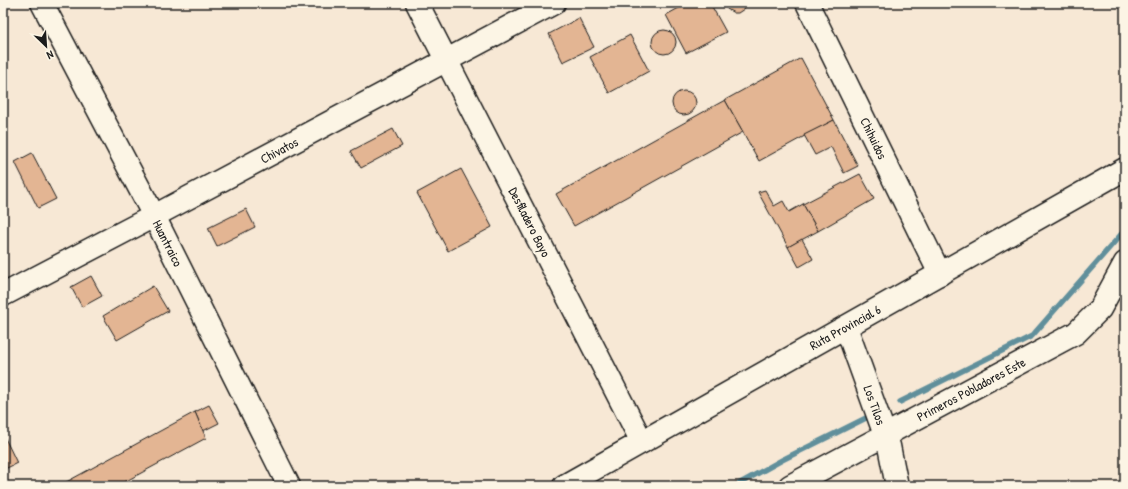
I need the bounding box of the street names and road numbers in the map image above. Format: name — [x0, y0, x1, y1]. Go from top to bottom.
street label: Chihuidos — [856, 114, 892, 162]
street label: Chivatos — [257, 133, 301, 167]
street label: Desfiladero Bayo — [505, 184, 555, 260]
street label: Huantraico — [149, 217, 187, 269]
street label: Ruta Provincial 6 — [806, 300, 884, 354]
street label: Primeros Pobladores Este — [913, 353, 1029, 425]
street label: Los Tilos — [860, 383, 890, 427]

